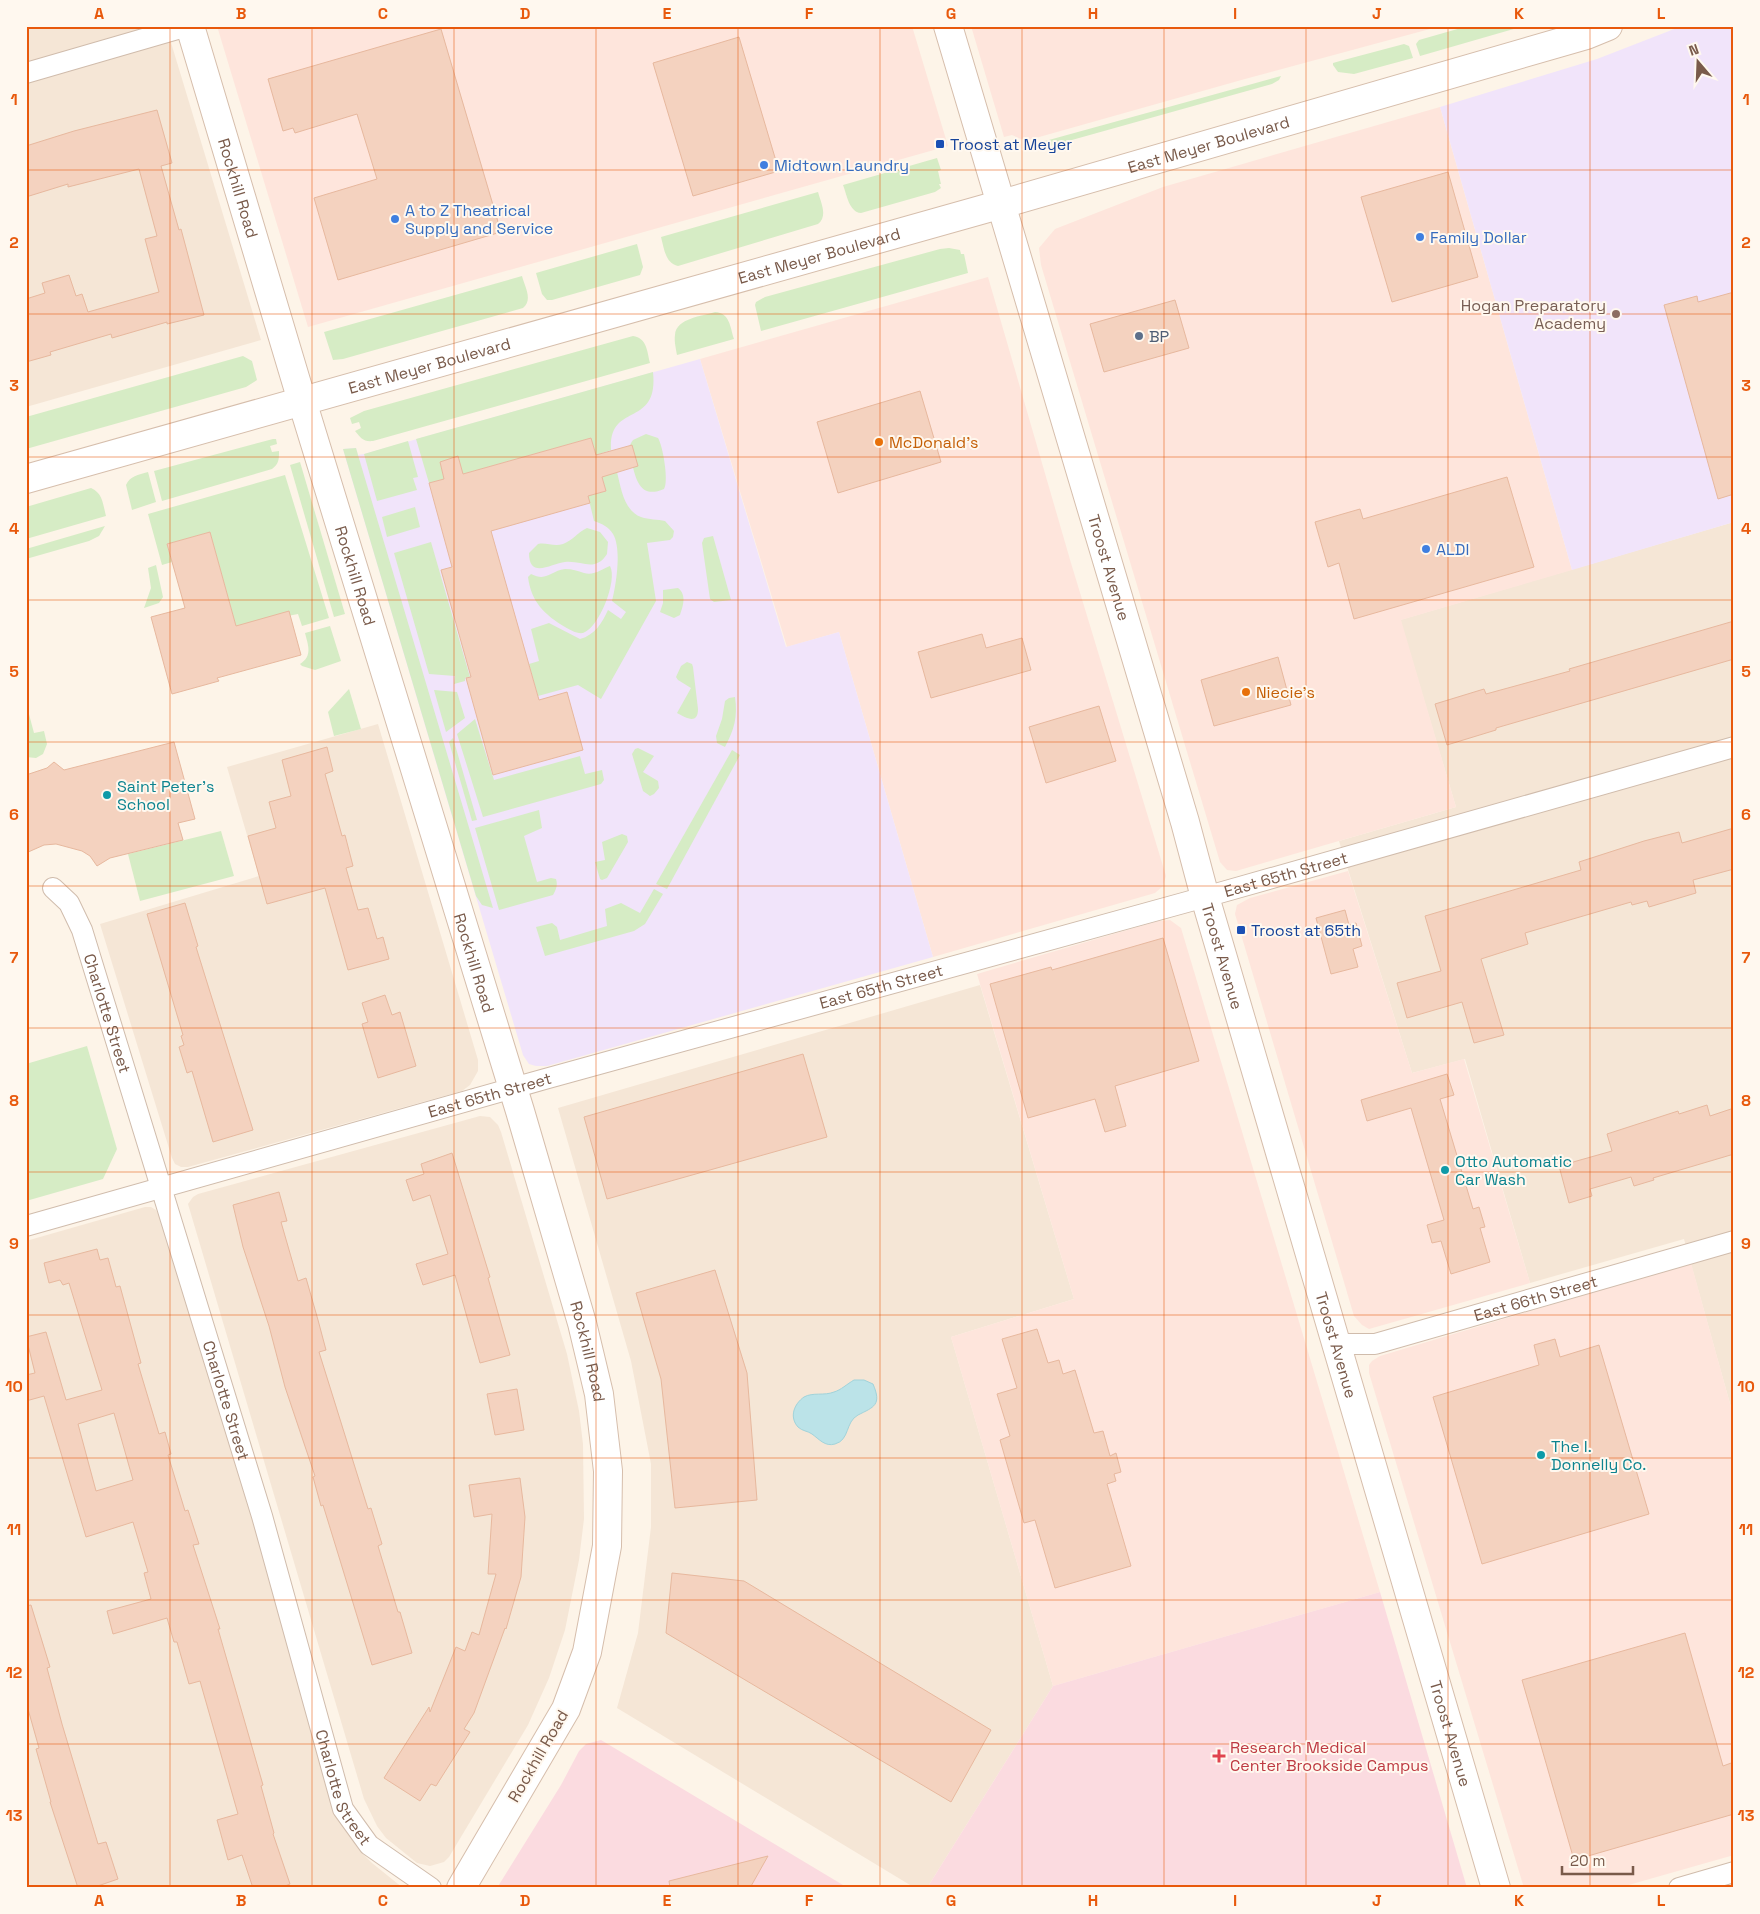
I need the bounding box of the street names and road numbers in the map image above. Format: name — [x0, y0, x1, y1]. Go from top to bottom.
street label: East Meyer Boulevard — [1125, 111, 1292, 178]
street label: Rockhill Road — [214, 135, 263, 240]
street label: East Meyer Boulevard — [736, 223, 903, 288]
street label: East Meyer Boulevard — [346, 333, 513, 398]
street label: Troost Avenue — [1083, 512, 1135, 623]
street label: Rockhill Road — [330, 523, 381, 628]
street label: East 65th Street — [1222, 847, 1350, 902]
street label: Troost Avenue — [1197, 901, 1248, 1012]
street label: Rockhill Road — [449, 910, 500, 1015]
street label: Charlotte Street — [79, 951, 136, 1076]
street label: East 65th Street — [817, 959, 945, 1013]
street label: East 65th Street — [426, 1067, 554, 1122]
street label: East 66th Street — [1471, 1270, 1600, 1326]
street label: Troost Avenue — [1311, 1289, 1362, 1401]
street label: Rockhill Road — [566, 1298, 610, 1403]
street label: Charlotte Street — [198, 1338, 255, 1463]
street label: Troost Avenue — [1425, 1678, 1476, 1789]
street label: Rockhill Road — [503, 1706, 573, 1806]
street label: Charlotte Street — [311, 1727, 376, 1849]

